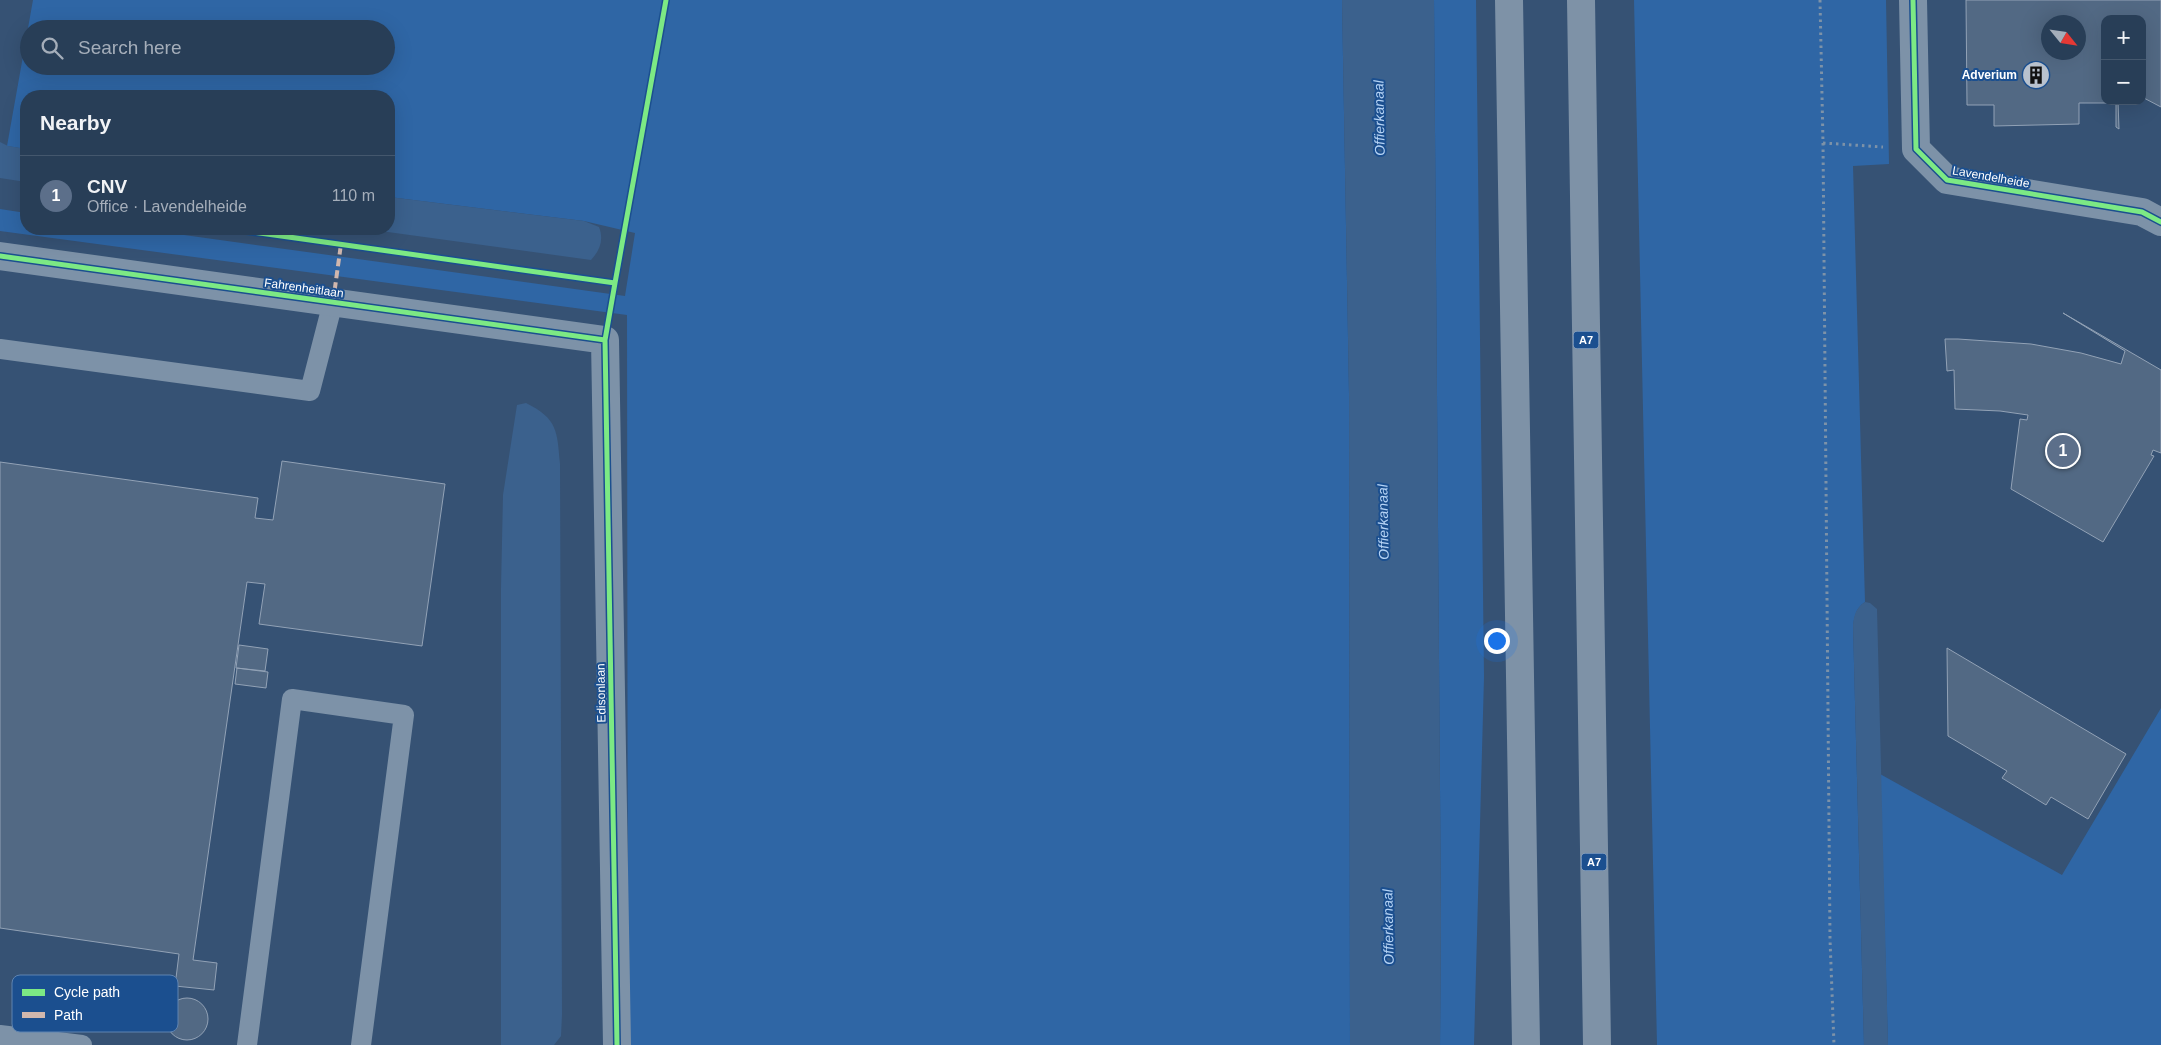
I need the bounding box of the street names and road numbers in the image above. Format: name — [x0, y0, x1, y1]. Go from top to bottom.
street label: Lavendelheide — [1951, 163, 2031, 191]
street label: Fahrenheitlaan — [263, 275, 345, 301]
road number: A7 — [1574, 332, 1598, 348]
street label: Edisonlaan — [593, 663, 609, 723]
road number: A7 — [1582, 854, 1606, 870]

